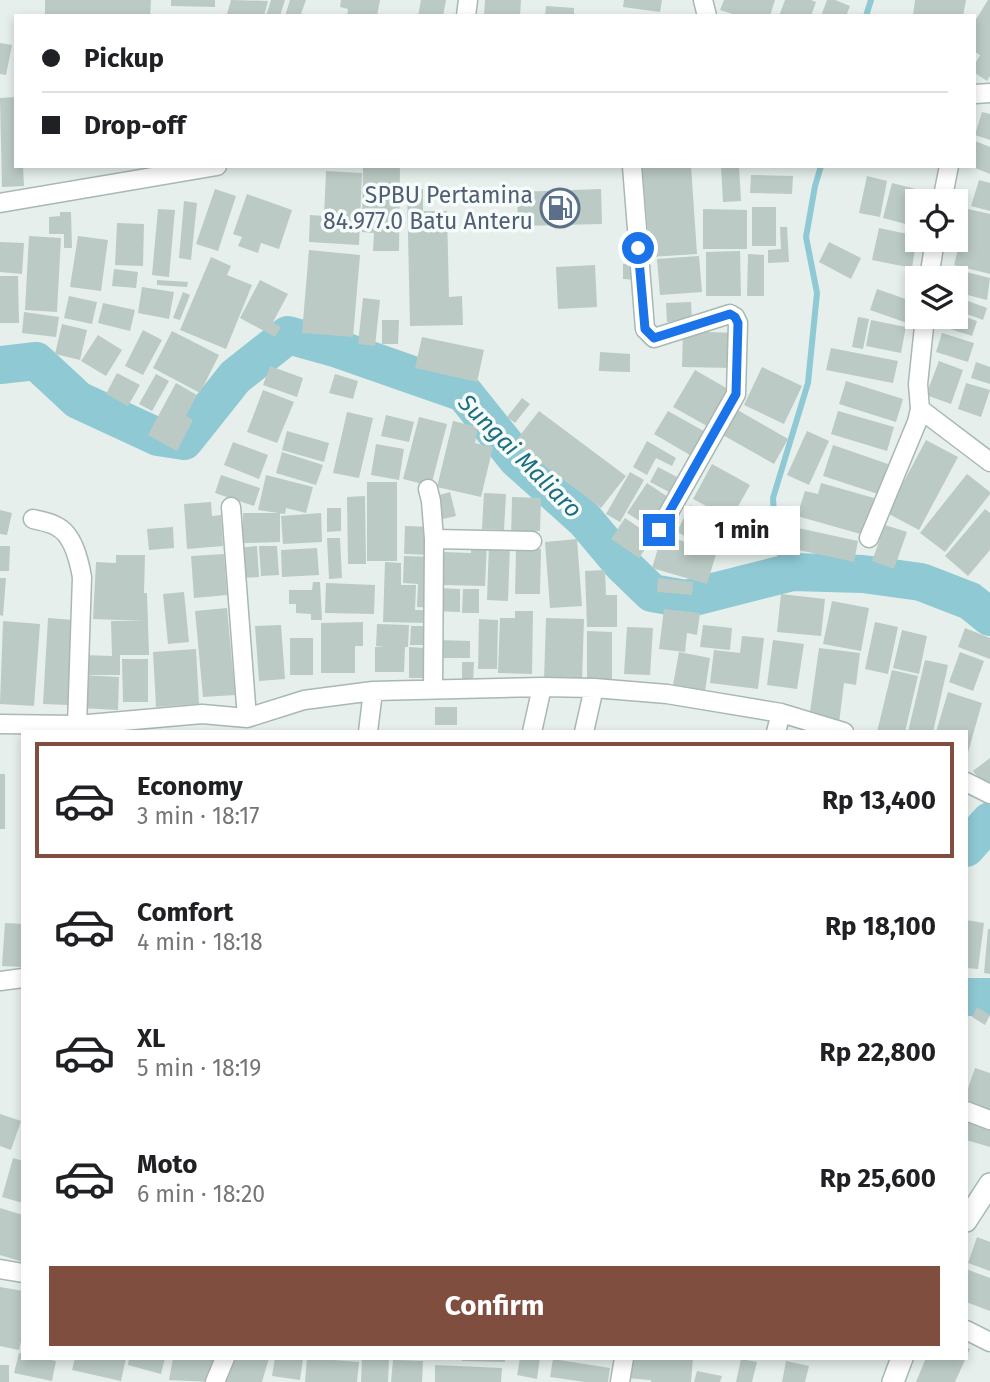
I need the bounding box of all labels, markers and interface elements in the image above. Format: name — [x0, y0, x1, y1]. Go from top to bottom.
text: Pickup — [84, 43, 164, 74]
text: Drop-off — [84, 110, 186, 141]
place label: SPBU Pertamina 84.977.0 Batu Anteru — [323, 181, 533, 235]
fuel station icon: SPBU Pertamina 84.977.0 Batu Anteru — [539, 187, 581, 229]
map controls — [905, 189, 968, 329]
button: locate — [905, 189, 968, 252]
route start — [622, 232, 654, 264]
button: layers — [905, 266, 968, 329]
water label: Sungai Maliaro — [452, 388, 588, 524]
callout: 1 min — [684, 505, 799, 554]
route end — [643, 514, 675, 546]
text: 1 min — [714, 516, 770, 544]
icon: car — [53, 769, 116, 832]
text: Economy — [137, 771, 243, 802]
text: Rp 13,400 — [822, 785, 936, 816]
text: 3 min · 18:17 — [137, 802, 259, 830]
icon: car — [53, 895, 116, 958]
text: Comfort — [137, 897, 233, 928]
text: Rp 18,100 — [825, 911, 936, 942]
text: 4 min · 18:18 — [137, 928, 263, 956]
icon: car — [53, 1021, 116, 1084]
text: XL — [137, 1023, 165, 1054]
text: Rp 22,800 — [820, 1037, 936, 1068]
text: 5 min · 18:19 — [137, 1054, 261, 1082]
icon: car — [53, 1147, 116, 1210]
text: Moto — [137, 1149, 197, 1180]
text: Rp 25,600 — [820, 1163, 936, 1194]
text: 6 min · 18:20 — [137, 1180, 265, 1208]
button: Confirm — [49, 1266, 940, 1346]

